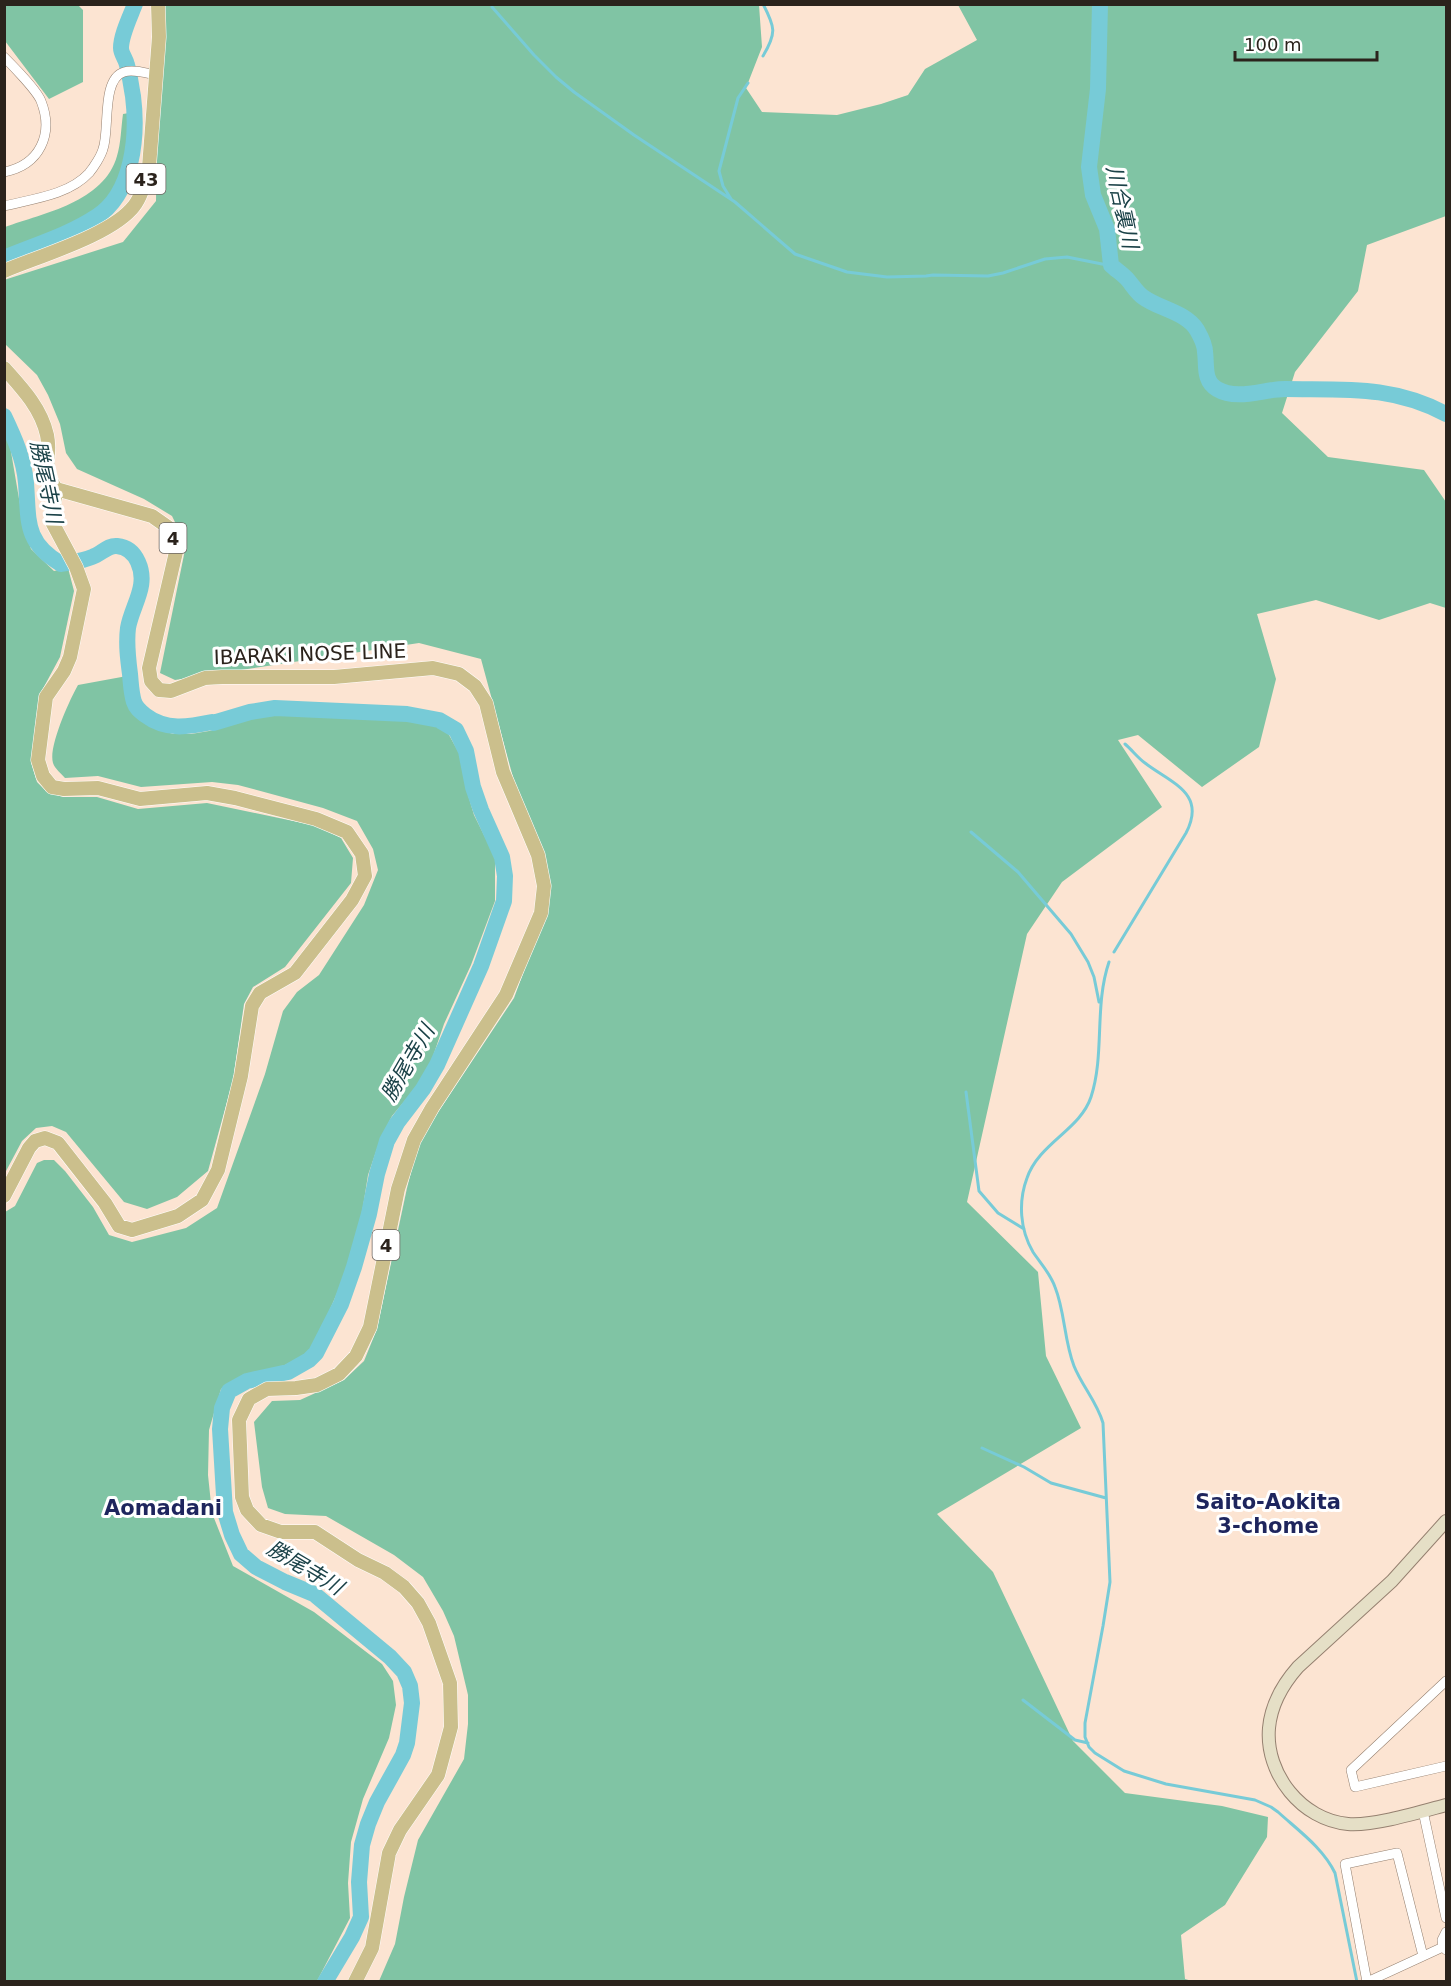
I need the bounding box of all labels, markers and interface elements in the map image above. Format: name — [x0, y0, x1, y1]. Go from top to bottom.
scale bar — [1235, 24, 1378, 62]
text: 100 m — [1244, 34, 1302, 55]
water label: 川合裏川 — [1102, 163, 1143, 253]
road number: 43 — [126, 164, 166, 194]
water label: 勝尾寺川 — [26, 438, 67, 528]
road number: 4 — [160, 523, 186, 553]
street label: IBARAKI NOSE LINE — [213, 639, 407, 669]
water label: 勝尾寺川 — [377, 1019, 440, 1105]
road number: 4 — [372, 1230, 400, 1260]
district label: Saito-Aokita 3-chome — [1195, 1490, 1341, 1538]
district label: Aomadani — [104, 1496, 222, 1520]
water label: 勝尾寺川 — [263, 1536, 349, 1601]

